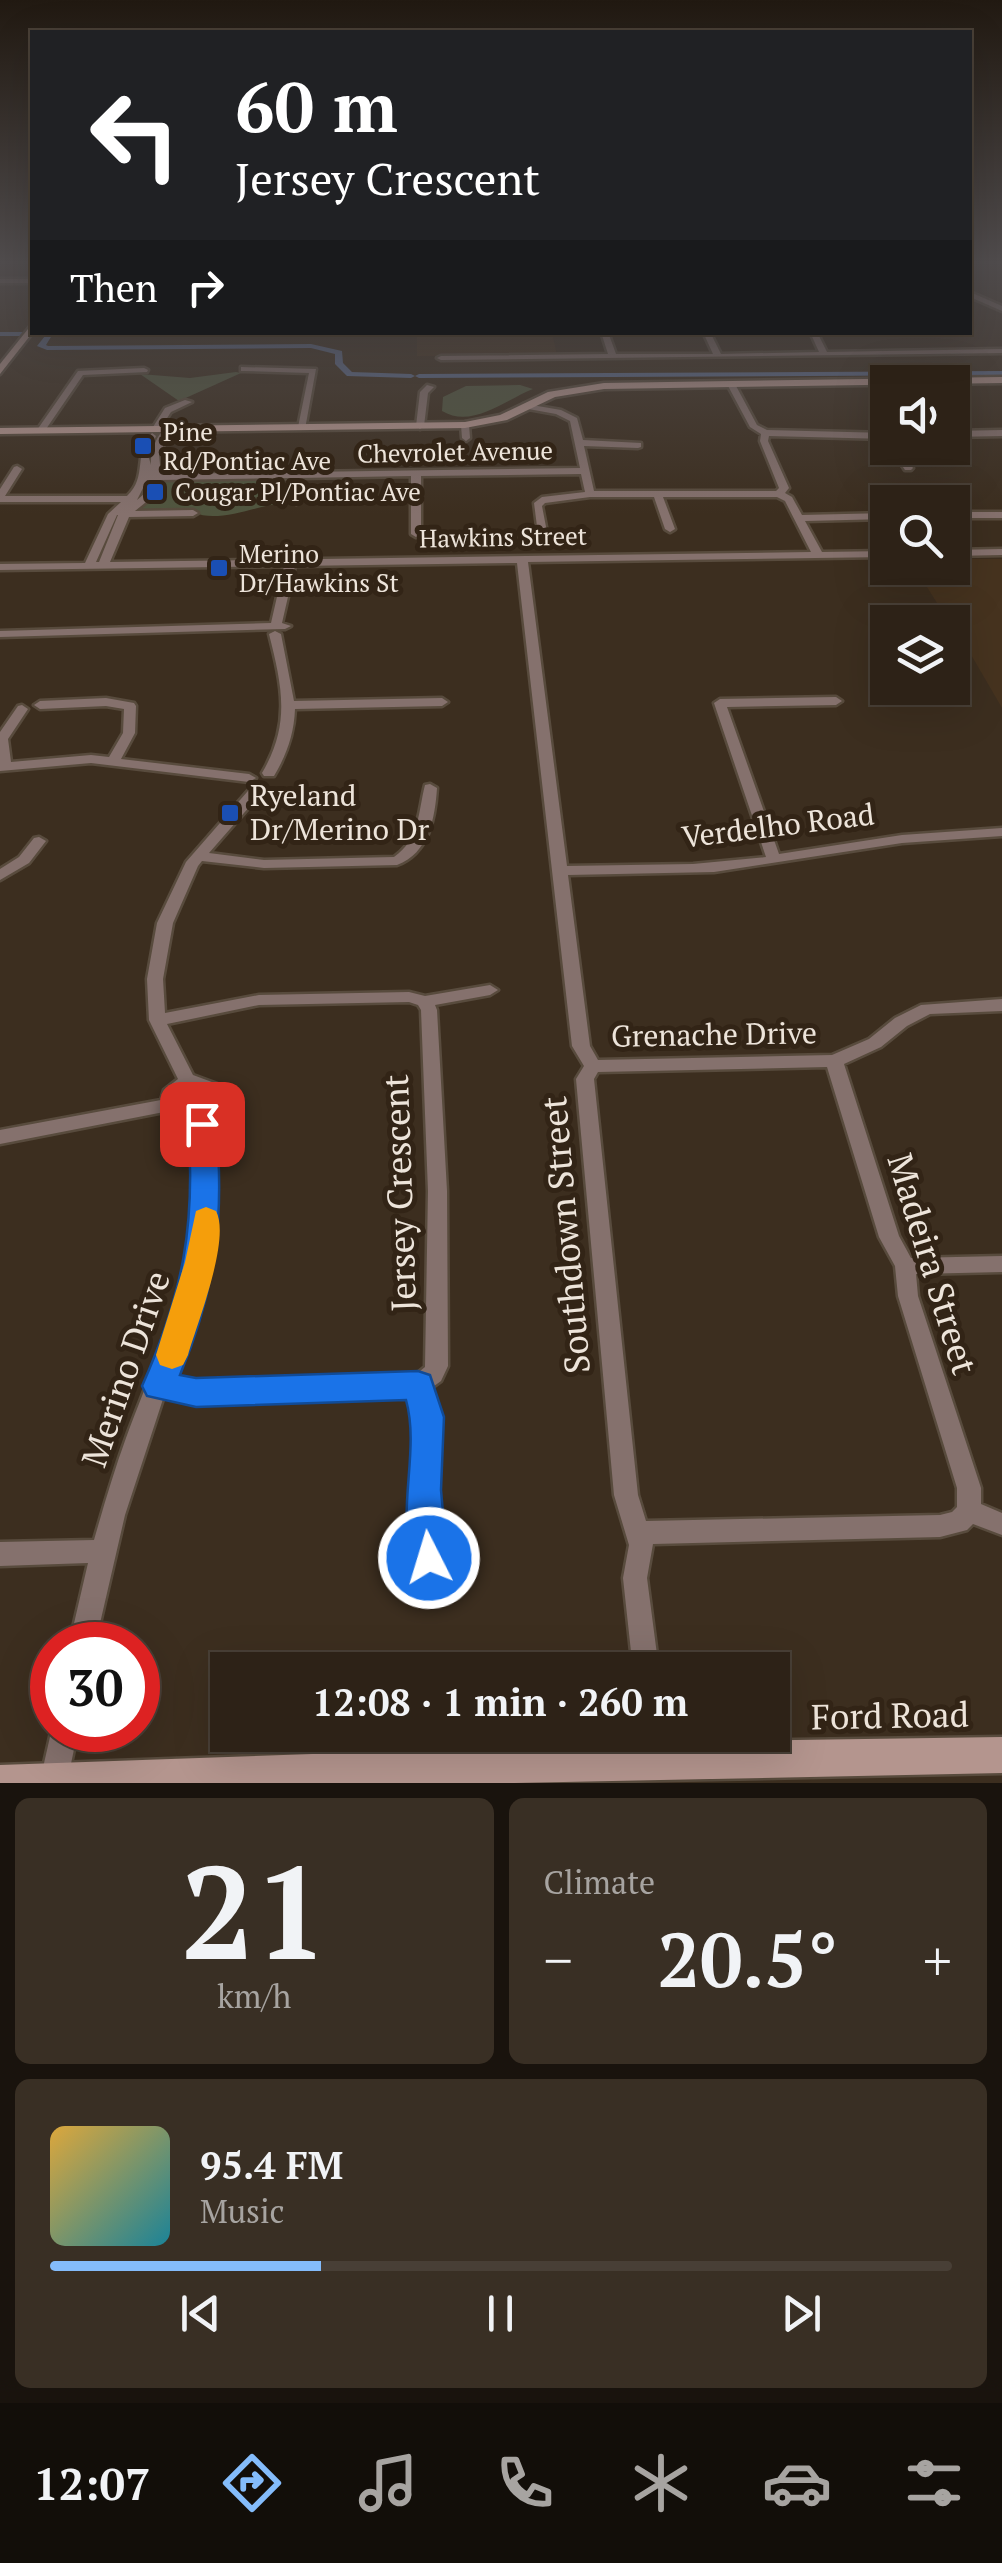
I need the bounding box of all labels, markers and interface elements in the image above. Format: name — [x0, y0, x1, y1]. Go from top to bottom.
text: 60 m — [235, 59, 398, 152]
icon: left — [70, 70, 200, 200]
text: Jersey Crescent — [235, 148, 540, 208]
icon: right — [178, 260, 233, 315]
text: Then — [70, 263, 158, 313]
map controls — [870, 365, 970, 705]
button: sound — [870, 365, 970, 465]
place label: Pine Rd/Pontiac Ave — [163, 415, 331, 477]
street label: Chevrolet Avenue — [357, 433, 553, 470]
marker: Pine Rd/Pontiac Ave — [132, 435, 154, 457]
place label: Cougar Pl/Pontiac Ave — [175, 475, 421, 508]
marker: Cougar Pl/Pontiac Ave — [144, 481, 166, 503]
button: search — [870, 485, 970, 585]
street label: Hawkins Street — [419, 519, 587, 554]
place label: Merino Dr/Hawkins St — [239, 537, 399, 599]
marker: Merino Dr/Hawkins St — [208, 557, 230, 579]
button: layers — [870, 605, 970, 705]
place label: Ryeland Dr/Merino Dr — [250, 775, 430, 849]
street label: Verdelho Road — [679, 793, 876, 857]
marker: Ryeland Dr/Merino Dr — [219, 802, 241, 824]
street label: Grenache Drive — [611, 1012, 817, 1056]
street label: Jersey Crescent — [372, 1074, 426, 1312]
pin — [160, 1082, 245, 1167]
street label: Southdown Street — [530, 1094, 600, 1376]
icon: arrive — [175, 1097, 230, 1152]
street label: Madeira Street — [878, 1148, 988, 1380]
street label: Merino Drive — [70, 1265, 180, 1473]
position arrow — [377, 1506, 481, 1610]
speed limit sign: 30 — [30, 1622, 160, 1752]
text: 12:08 · 1 min · 260 m — [312, 1677, 688, 1727]
street label: Ford Road — [811, 1691, 969, 1739]
text: 21 — [181, 1824, 328, 1996]
text: Climate — [544, 1861, 655, 1903]
text: 20.5° — [658, 1909, 838, 2008]
text: − — [544, 1923, 573, 1996]
text: + — [923, 1923, 952, 1996]
text: km/h — [217, 1975, 291, 2017]
text: 95.4 FM — [200, 2140, 343, 2190]
text: Music — [200, 2190, 285, 2232]
icon: previous — [173, 2286, 228, 2341]
icon: pause — [473, 2286, 528, 2341]
icon: next — [774, 2286, 829, 2341]
icon: directions — [217, 2448, 287, 2518]
icon: music — [353, 2448, 423, 2518]
icon: phone — [490, 2448, 560, 2518]
icon: climate — [626, 2448, 696, 2518]
icon: car — [762, 2448, 832, 2518]
icon: filters — [899, 2448, 969, 2518]
text: 12:07 — [33, 2453, 150, 2513]

